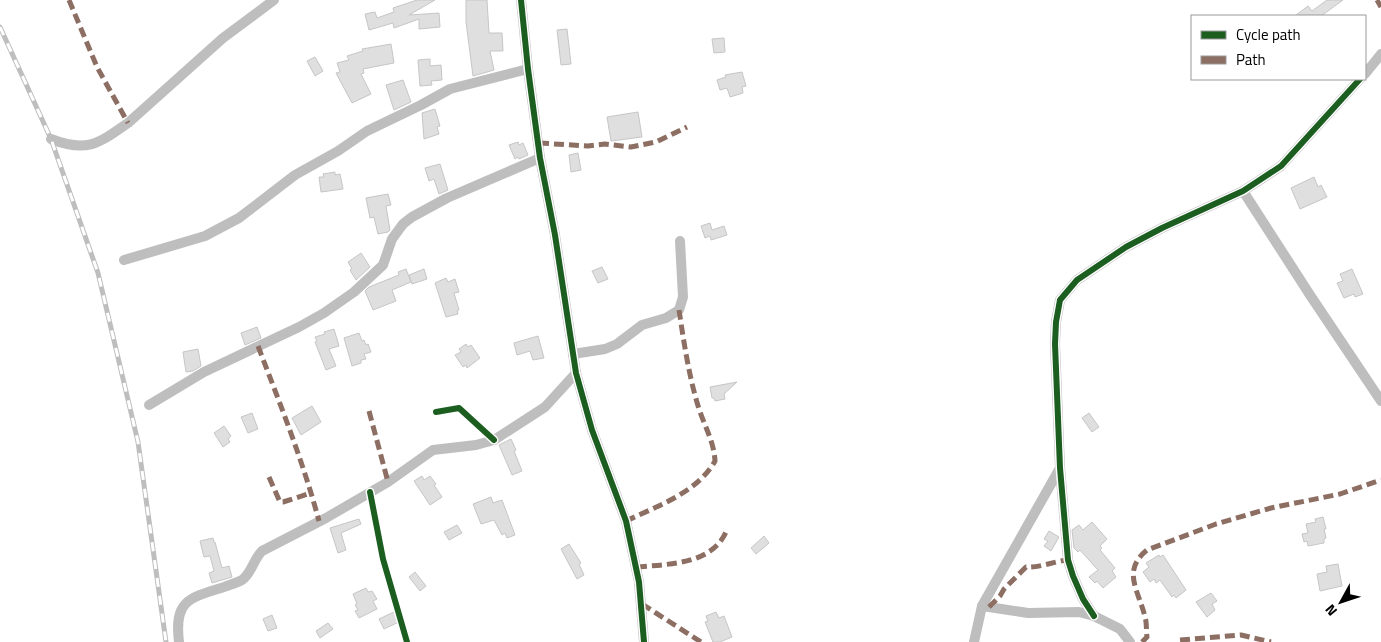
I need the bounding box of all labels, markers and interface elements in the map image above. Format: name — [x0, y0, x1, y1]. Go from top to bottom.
legend — [1191, 15, 1366, 80]
text: Cycle path — [1236, 23, 1301, 46]
text: Path — [1236, 48, 1266, 71]
north arrow — [1316, 577, 1366, 627]
text: N — [1319, 600, 1342, 621]

